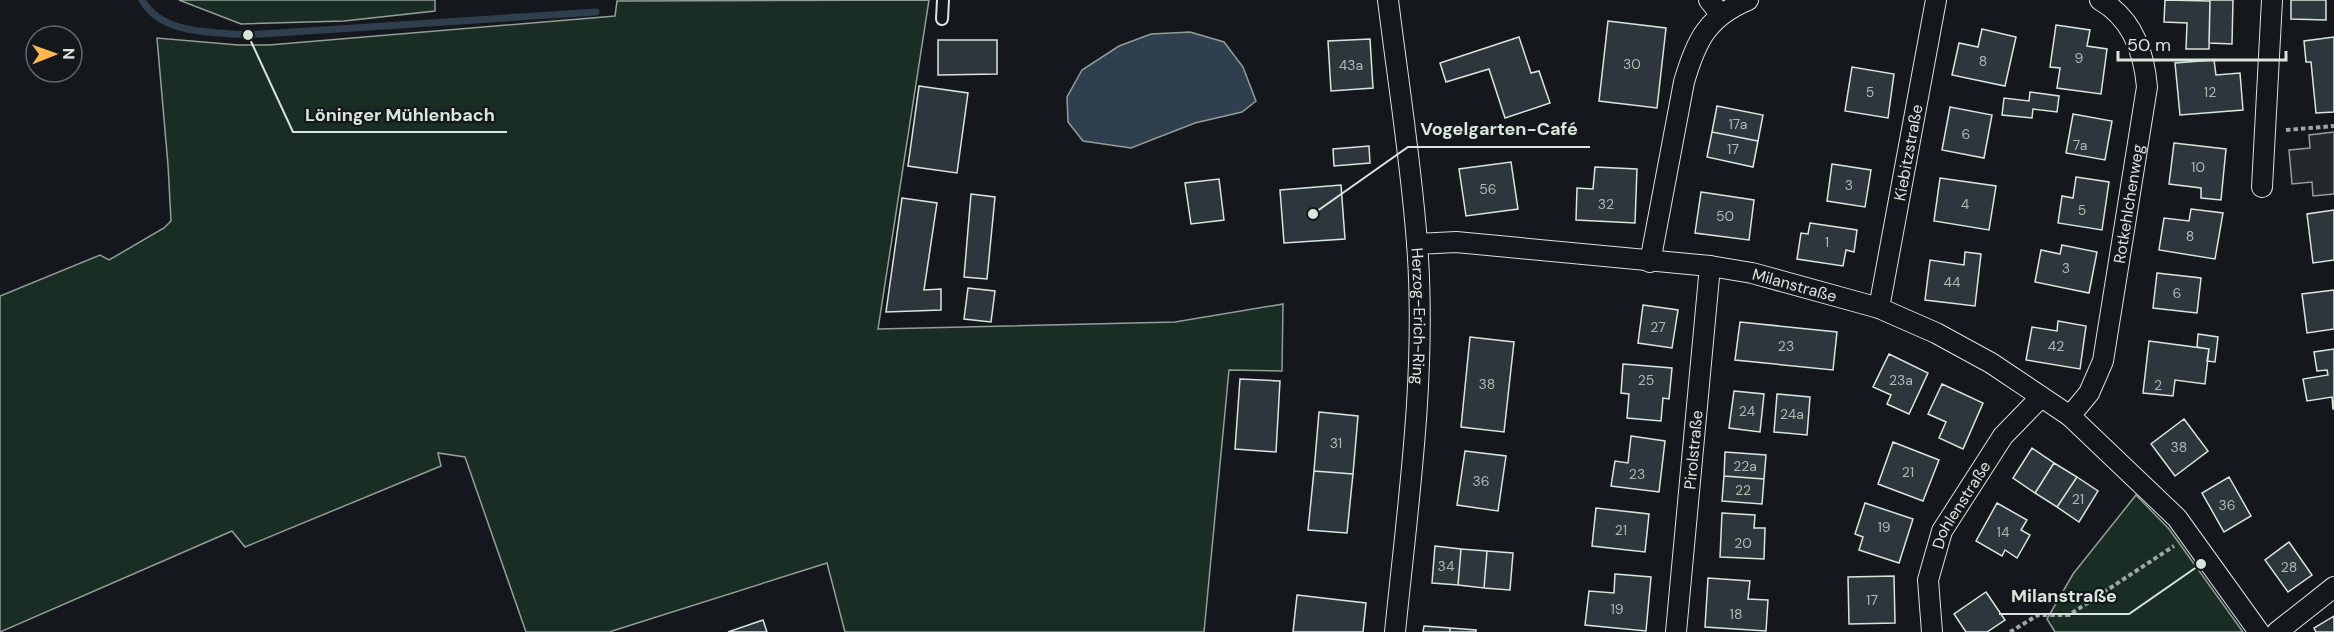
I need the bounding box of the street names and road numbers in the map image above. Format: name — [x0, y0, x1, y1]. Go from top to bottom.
street label: Kiebitzstraße — [1889, 103, 1927, 203]
street label: Rotkehlchenweg — [2108, 143, 2148, 265]
street label: Herzog-Erich-Ring — [1407, 247, 1430, 385]
street label: Milanstraße — [1750, 263, 1839, 306]
street label: Pirolstraße — [1679, 409, 1707, 491]
street label: Dohlenstraße — [1927, 457, 1995, 551]

